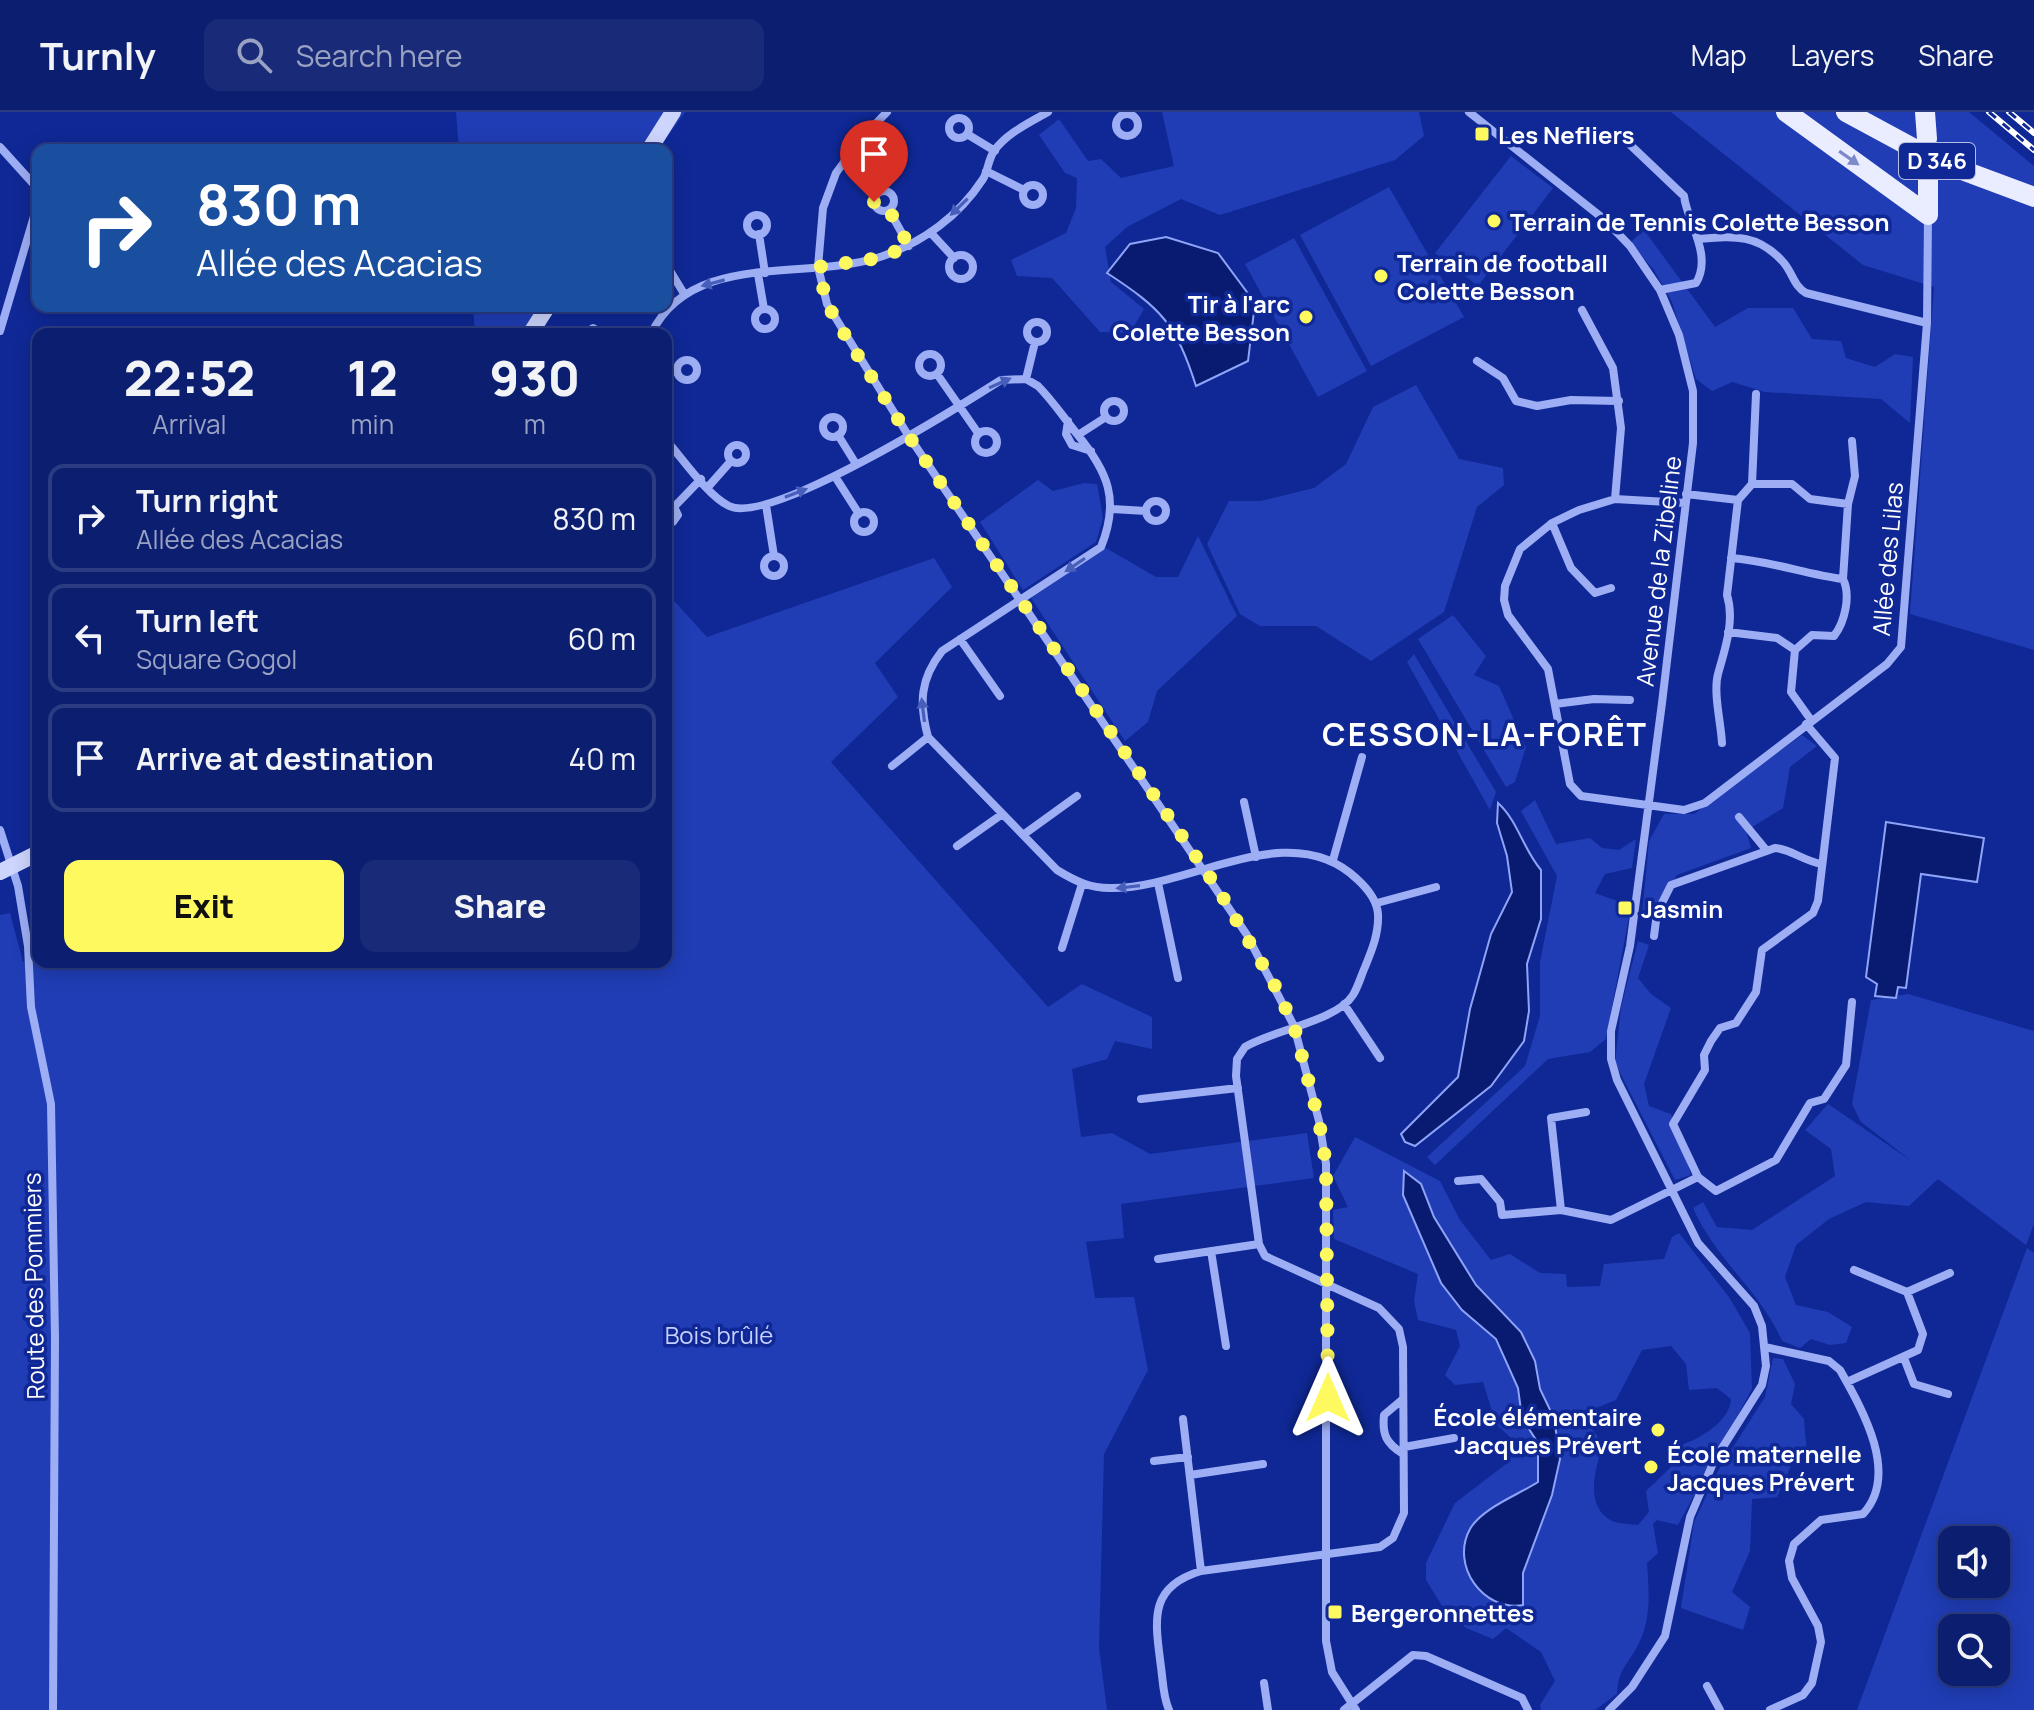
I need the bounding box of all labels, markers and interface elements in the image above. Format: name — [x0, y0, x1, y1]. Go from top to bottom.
search box — [204, 19, 764, 91]
text: Turnly — [40, 29, 156, 81]
icon: search — [232, 33, 276, 77]
text: Search here — [296, 35, 463, 76]
text: Map — [1691, 36, 1747, 74]
text: Layers — [1791, 36, 1874, 74]
text: Share — [1918, 36, 1994, 74]
place label: Les Nefliers — [1498, 118, 1635, 151]
pin — [840, 120, 908, 202]
marker: Les Nefliers — [1473, 125, 1491, 143]
icon: arrive — [852, 132, 896, 176]
road number: D 346 — [1899, 143, 1975, 179]
one-way arrow — [1838, 150, 1860, 166]
text: 830 m — [196, 165, 361, 242]
icon: right — [64, 176, 168, 280]
one-way arrow — [950, 197, 969, 215]
place label: Terrain de Tennis Colette Besson — [1510, 205, 1889, 238]
marker: Terrain de Tennis Colette Besson — [1485, 212, 1503, 230]
text: Allée des Acacias — [196, 238, 483, 287]
place label: Terrain de football Colette Besson — [1397, 246, 1608, 307]
marker: Terrain de football Colette Besson — [1372, 267, 1390, 285]
one-way arrow — [701, 278, 726, 290]
place label: Tir à l'arc Colette Besson — [1112, 287, 1290, 348]
marker: Tir à l'arc Colette Besson — [1297, 308, 1315, 326]
text: 22:52 — [124, 345, 255, 410]
text: 12 — [347, 345, 398, 410]
text: 930 — [490, 345, 580, 410]
one-way arrow — [989, 376, 1012, 389]
text: Arrival — [152, 406, 227, 442]
text: min — [351, 406, 394, 442]
text: m — [524, 406, 546, 442]
street label: Avenue de la Zibeline — [1628, 454, 1688, 688]
text: Turn right — [136, 480, 279, 521]
street label: Allée des Lilas — [1864, 481, 1910, 637]
one-way arrow — [784, 486, 808, 499]
icon: right — [68, 496, 112, 540]
text: 830 m — [552, 498, 636, 539]
text: Allée des Acacias — [136, 521, 343, 557]
one-way arrow — [1065, 557, 1086, 572]
text: Turn left — [136, 600, 259, 641]
icon: left — [68, 616, 112, 660]
text: 60 m — [568, 618, 636, 659]
text: Square Gogol — [136, 641, 297, 677]
one-way arrow — [917, 698, 930, 723]
district label: CESSON-LA-FORÊT — [1322, 712, 1648, 756]
icon: arrive — [68, 736, 112, 780]
text: Arrive at destination — [136, 738, 434, 779]
text: 40 m — [569, 738, 636, 779]
button: Exit — [64, 860, 344, 952]
button: Share — [360, 860, 640, 952]
one-way arrow — [1115, 880, 1140, 893]
place label: Jasmin — [1641, 892, 1723, 925]
marker: Jasmin — [1616, 899, 1634, 917]
street label: Route des Pommiers — [15, 1172, 51, 1400]
park label: Bois brûlé — [665, 1318, 773, 1351]
position arrow — [1286, 1356, 1370, 1440]
place label: École élémentaire Jacques Prévert — [1433, 1400, 1642, 1461]
marker: École élémentaire Jacques Prévert — [1649, 1421, 1667, 1439]
place label: École maternelle Jacques Prévert — [1667, 1437, 1862, 1498]
marker: École maternelle Jacques Prévert — [1642, 1458, 1660, 1476]
map controls — [1938, 1526, 2010, 1686]
button: sound — [1938, 1526, 2010, 1598]
place label: Bergeronnettes — [1351, 1596, 1534, 1629]
marker: Bergeronnettes — [1326, 1603, 1344, 1621]
button: search — [1938, 1614, 2010, 1686]

